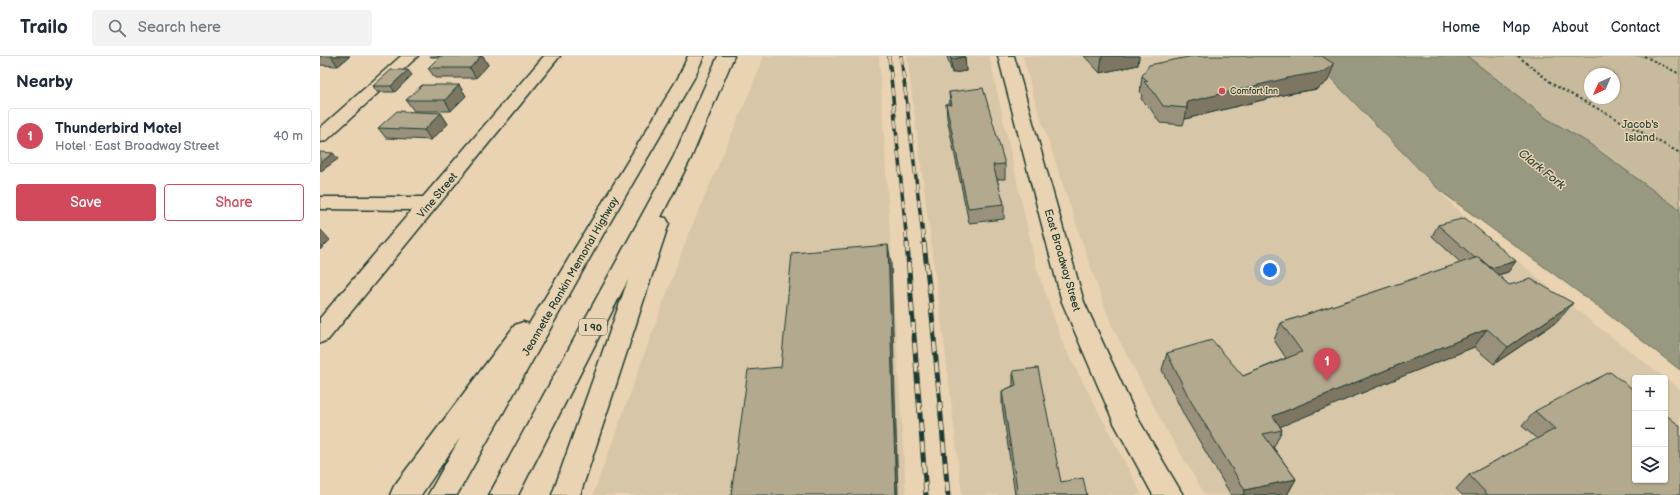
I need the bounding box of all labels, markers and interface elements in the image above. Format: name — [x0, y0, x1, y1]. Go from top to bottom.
search box — [92, 10, 372, 46]
text: Trailo — [20, 16, 68, 39]
icon: search — [106, 17, 128, 39]
text: Search here — [138, 18, 221, 37]
text: Home — [1442, 19, 1480, 36]
text: Map — [1502, 19, 1530, 36]
text: About — [1552, 19, 1589, 36]
text: Contact — [1611, 19, 1660, 36]
north arrow — [1584, 68, 1620, 104]
text: Nearby — [16, 72, 73, 92]
marker: Comfort Inn — [1217, 86, 1227, 96]
place label: Comfort Inn — [1230, 86, 1278, 97]
park label: Jacob's Island — [1621, 118, 1659, 144]
text: Thunderbird Motel — [55, 119, 181, 138]
text: 1 — [27, 128, 33, 144]
text: 40 m — [273, 128, 303, 144]
text: Hotel · East Broadway Street — [55, 138, 219, 154]
water label: Clark Fork — [1515, 146, 1569, 193]
street label: Vine Street — [415, 170, 460, 221]
button: Save — [16, 184, 156, 221]
button: Share — [164, 184, 304, 221]
street label: Jeannette Rankin Memorial Highway — [519, 194, 621, 358]
street label: East Broadway Street — [1042, 208, 1083, 313]
your location — [1260, 260, 1280, 280]
road number: I 90 — [579, 319, 607, 335]
pin: 1 — [1314, 348, 1340, 381]
map controls — [1632, 375, 1668, 483]
button: + — [1632, 375, 1668, 411]
button: − — [1632, 411, 1668, 447]
button: layers — [1632, 447, 1668, 483]

